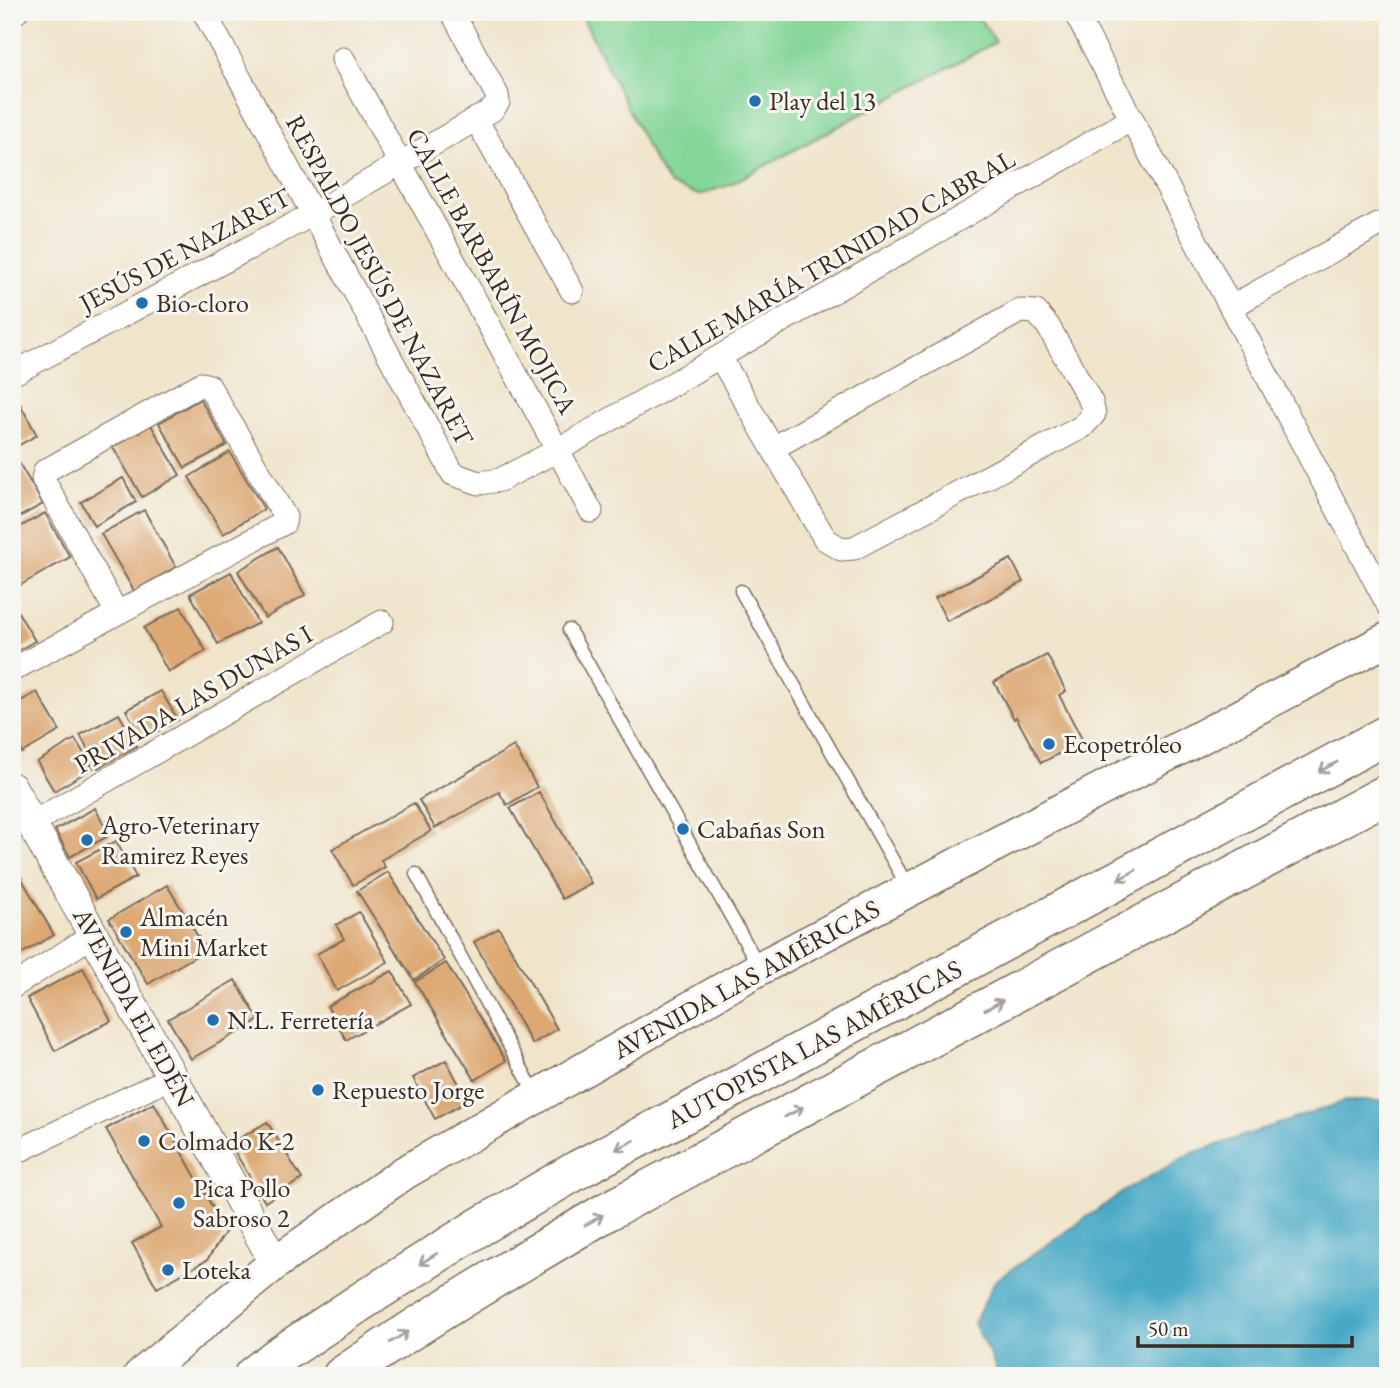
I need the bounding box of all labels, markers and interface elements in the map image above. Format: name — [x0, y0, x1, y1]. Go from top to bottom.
place label: Play del 13 — [769, 84, 876, 118]
marker: Play del 13 — [747, 93, 763, 109]
street label: RESPALDO JESÚS DE NAZARET — [278, 109, 482, 452]
street label: CALLE BARBARÍN MOJICA — [399, 122, 585, 421]
street label: CALLE MARÍA TRINIDAD CABRAL — [641, 142, 1021, 380]
street label: JESÚS DE NAZARET — [72, 180, 297, 321]
place label: Bio-cloro — [156, 286, 249, 320]
marker: Bio-cloro — [134, 295, 150, 311]
street label: PRIVADA LAS DUNAS I — [68, 617, 318, 781]
place label: Ecopetróleo — [1063, 727, 1182, 761]
marker: Ecopetróleo — [1041, 736, 1057, 752]
one-way arrow — [1318, 760, 1338, 774]
place label: Agro-Veterinary Ramirez Reyes — [100, 808, 260, 872]
place label: Cabañas Son — [697, 812, 826, 846]
marker: Cabañas Son — [675, 821, 691, 837]
marker: Agro-Veterinary Ramirez Reyes — [79, 832, 95, 848]
one-way arrow — [1118, 868, 1138, 882]
street label: AVENIDA LAS AMÉRICAS — [606, 891, 886, 1067]
place label: Almacén Mini Market — [139, 900, 268, 964]
street label: AVENIDA EL EDÉN — [65, 901, 203, 1113]
marker: Almacén Mini Market — [118, 924, 134, 940]
street label: AUTOPISTA LAS AMÉRICAS — [659, 952, 968, 1137]
one-way arrow — [984, 997, 1004, 1011]
place label: N.L. Ferretería — [227, 1003, 374, 1037]
marker: N.L. Ferretería — [205, 1012, 221, 1028]
place label: Repuesto Jorge — [332, 1073, 485, 1107]
marker: Repuesto Jorge — [310, 1082, 326, 1098]
one-way arrow — [783, 1104, 804, 1118]
place label: Colmado K-2 — [158, 1124, 295, 1158]
marker: Colmado K-2 — [136, 1133, 152, 1149]
one-way arrow — [615, 1138, 636, 1152]
place label: Pica Pollo Sabroso 2 — [193, 1171, 290, 1235]
marker: Pica Pollo Sabroso 2 — [171, 1195, 187, 1211]
one-way arrow — [583, 1213, 603, 1227]
place label: Loteka — [182, 1253, 252, 1287]
one-way arrow — [419, 1253, 439, 1267]
marker: Loteka — [160, 1262, 176, 1278]
scale bar — [1138, 1304, 1351, 1348]
text: 50 m — [1148, 1315, 1189, 1342]
one-way arrow — [389, 1330, 408, 1345]

